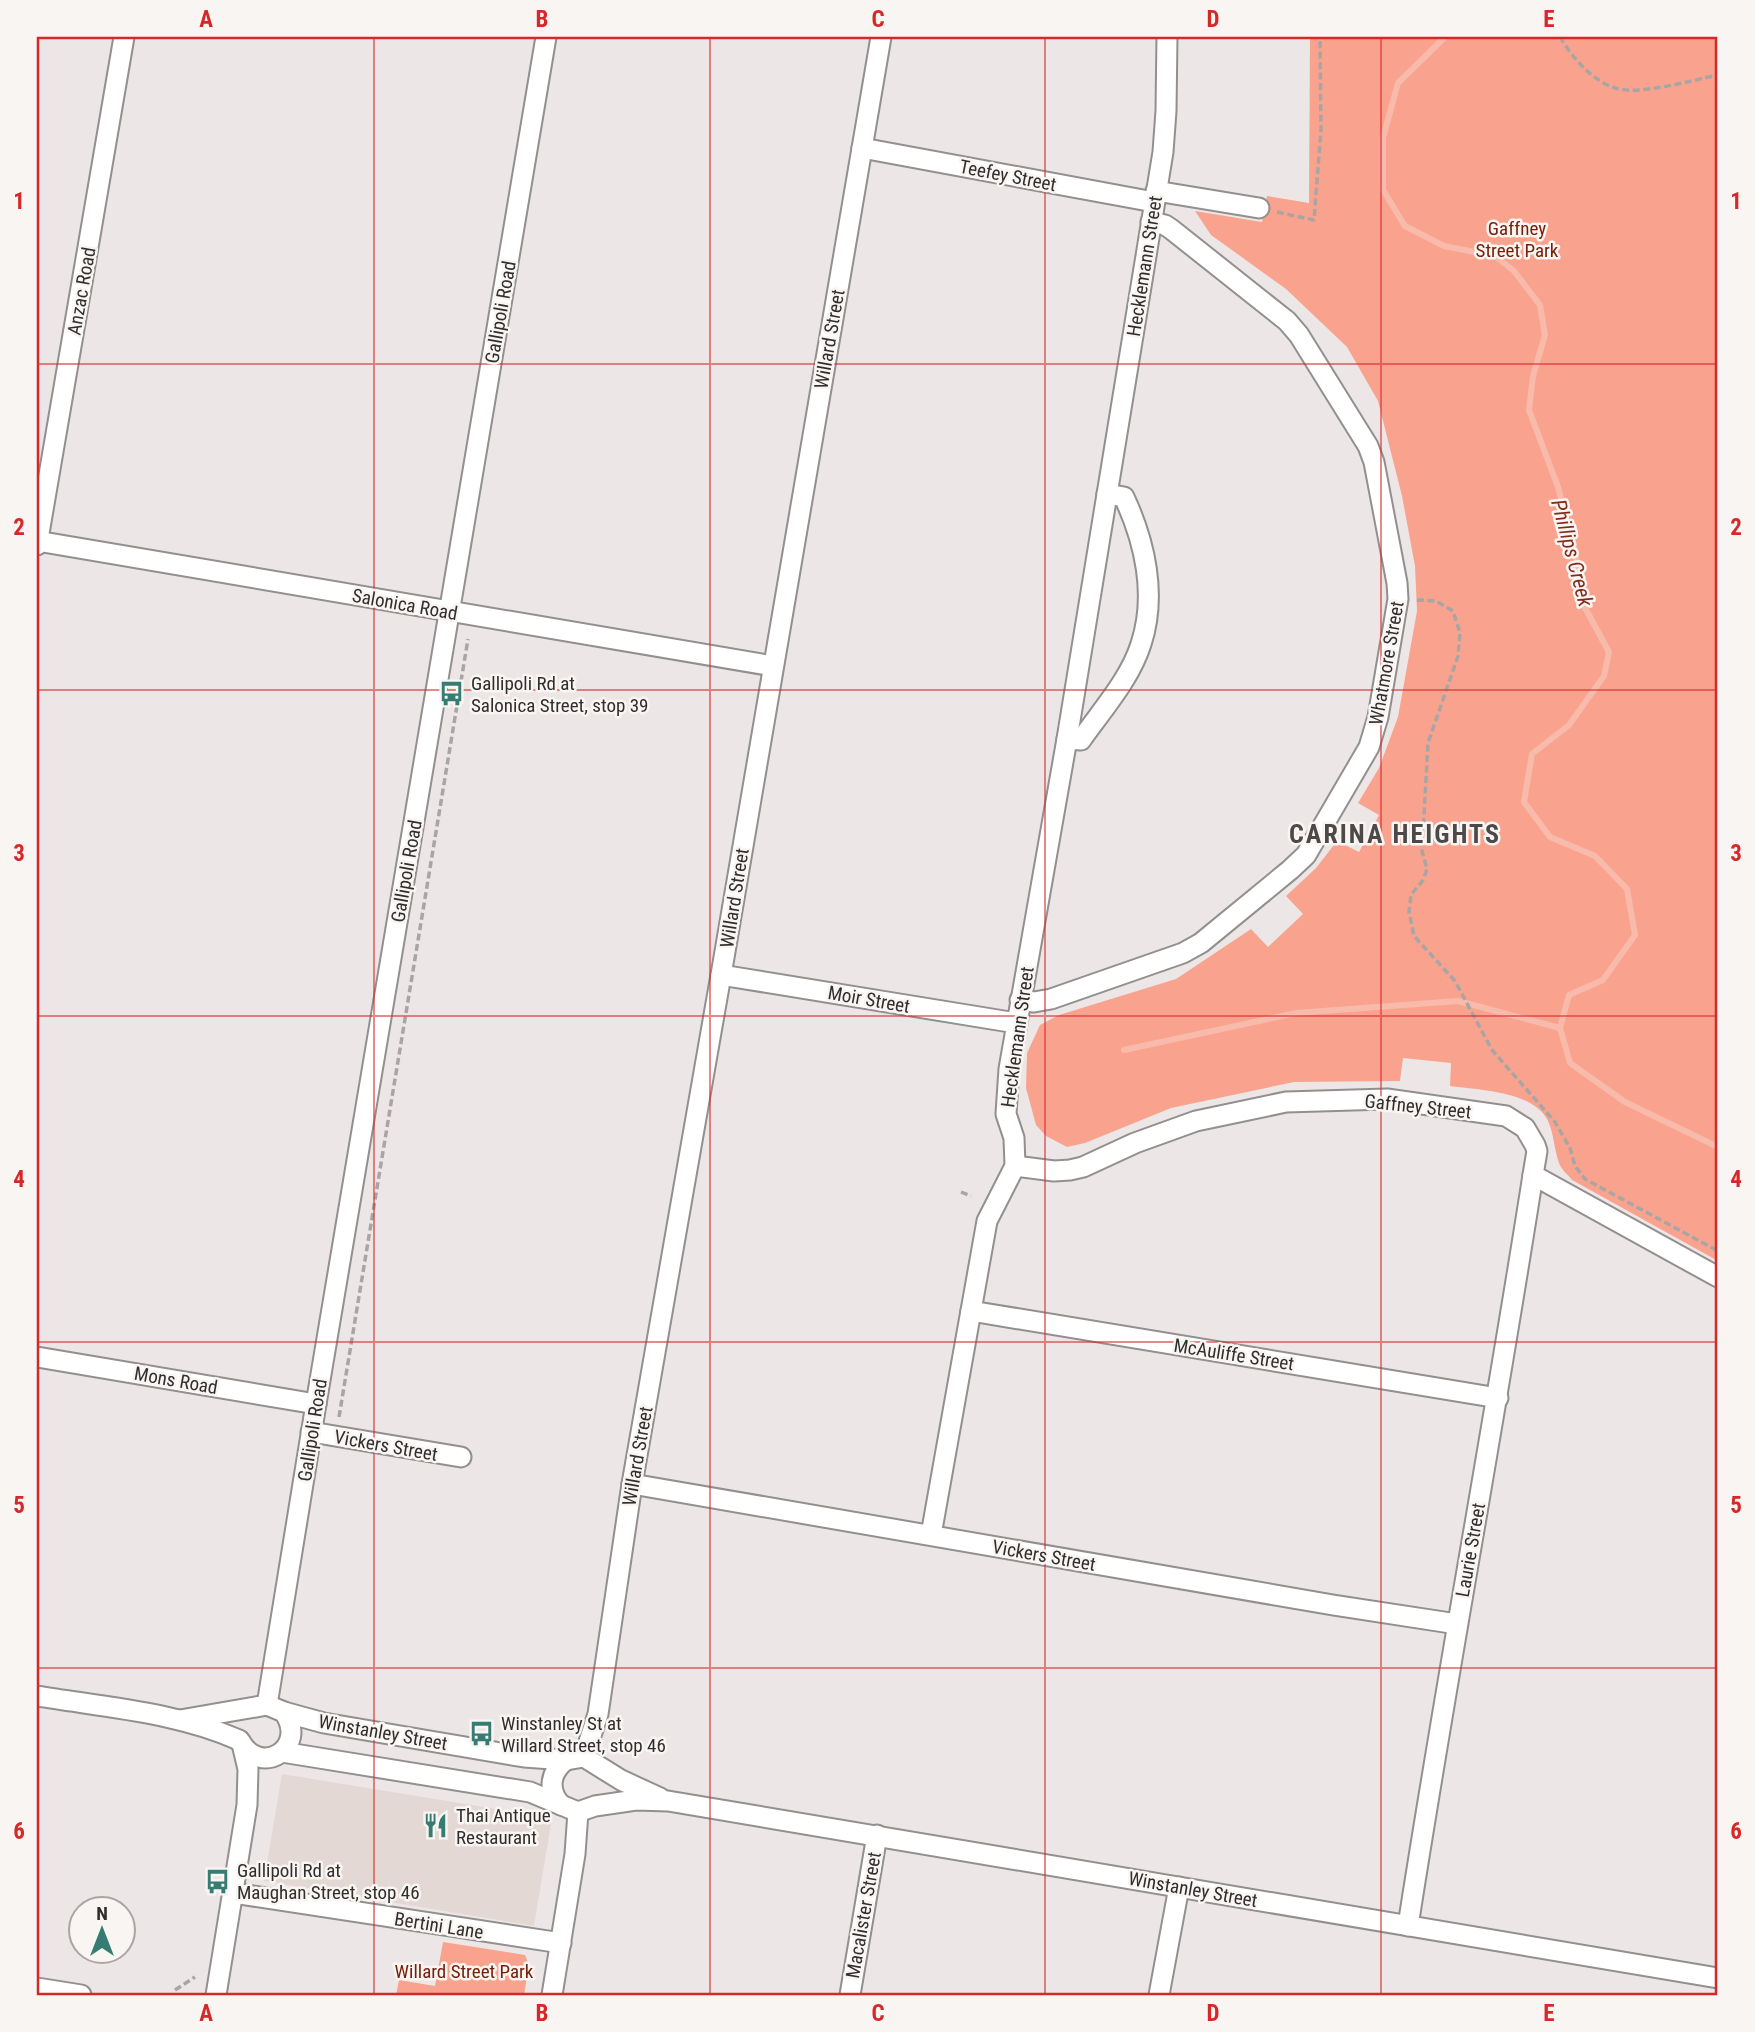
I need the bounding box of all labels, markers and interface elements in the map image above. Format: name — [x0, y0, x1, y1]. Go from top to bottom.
text: A — [199, 6, 213, 33]
text: B — [536, 6, 548, 33]
text: C — [871, 6, 885, 33]
text: D — [1207, 6, 1220, 33]
text: E — [1543, 6, 1555, 33]
street label: Teefey Street — [958, 155, 1058, 196]
text: 1 — [13, 188, 25, 215]
text: 1 — [1730, 188, 1742, 215]
street label: Hecklemann Street — [1122, 194, 1167, 338]
park label: Gaffney Street Park — [1476, 217, 1559, 262]
street label: Anzac Road — [62, 245, 101, 337]
street label: Gallipoli Road — [480, 259, 521, 365]
street label: Willard Street — [809, 288, 850, 391]
water label: Phillips Creek — [1546, 497, 1598, 610]
text: 2 — [13, 514, 25, 541]
text: 2 — [1730, 514, 1742, 541]
street label: Salonica Road — [350, 584, 460, 625]
street label: Whatmore Street — [1364, 599, 1409, 727]
place label: Gallipoli Rd at Salonica Street, stop 39 — [471, 672, 648, 717]
bus stop icon: Gallipoli Rd at Salonica Street, stop 39 — [437, 680, 465, 708]
street label: Gallipoli Road — [386, 818, 427, 924]
district label: CARINA HEIGHTS — [1289, 819, 1501, 849]
text: 3 — [13, 840, 25, 867]
text: 3 — [1730, 840, 1742, 867]
street label: Willard Street — [715, 847, 754, 950]
street label: Hecklemann Street — [996, 965, 1039, 1109]
street label: Moir Street — [826, 981, 912, 1018]
street label: Gaffney Street — [1363, 1089, 1472, 1124]
text: 4 — [13, 1166, 25, 1193]
text: 4 — [1730, 1166, 1742, 1193]
street label: McAuliffe Street — [1172, 1334, 1296, 1375]
street label: Mons Road — [132, 1362, 219, 1399]
street label: Gallipoli Road — [293, 1377, 332, 1483]
street label: Willard Street — [617, 1405, 658, 1508]
street label: Vickers Street — [332, 1425, 439, 1466]
text: 5 — [13, 1492, 25, 1519]
text: 5 — [1730, 1492, 1742, 1519]
street label: Laurie Street — [1451, 1501, 1490, 1599]
street label: Vickers Street — [990, 1535, 1097, 1576]
street label: Winstanley Street — [317, 1710, 449, 1755]
place label: Winstanley St at Willard Street, stop 46 — [501, 1712, 666, 1757]
bus stop icon: Winstanley St at Willard Street, stop 46 — [467, 1720, 495, 1748]
place label: Thai Antique Restaurant — [456, 1804, 551, 1849]
restaurant icon: Thai Antique Restaurant — [422, 1812, 450, 1840]
text: 6 — [13, 1818, 25, 1845]
text: 6 — [1730, 1818, 1742, 1845]
street label: Macalister Street — [841, 1850, 886, 1980]
place label: Gallipoli Rd at Maughan Street, stop 46 — [237, 1859, 420, 1904]
bus stop icon: Gallipoli Rd at Maughan Street, stop 46 — [203, 1867, 231, 1895]
street label: Winstanley Street — [1127, 1867, 1259, 1912]
north arrow — [66, 1896, 136, 1966]
text: N — [96, 1902, 108, 1925]
street label: Bertini Lane — [393, 1907, 485, 1944]
park label: Willard Street Park — [395, 1960, 534, 1983]
text: A — [199, 2000, 213, 2027]
text: B — [536, 2000, 548, 2027]
text: C — [871, 2000, 885, 2027]
text: D — [1207, 2000, 1220, 2027]
text: E — [1543, 2000, 1555, 2027]

